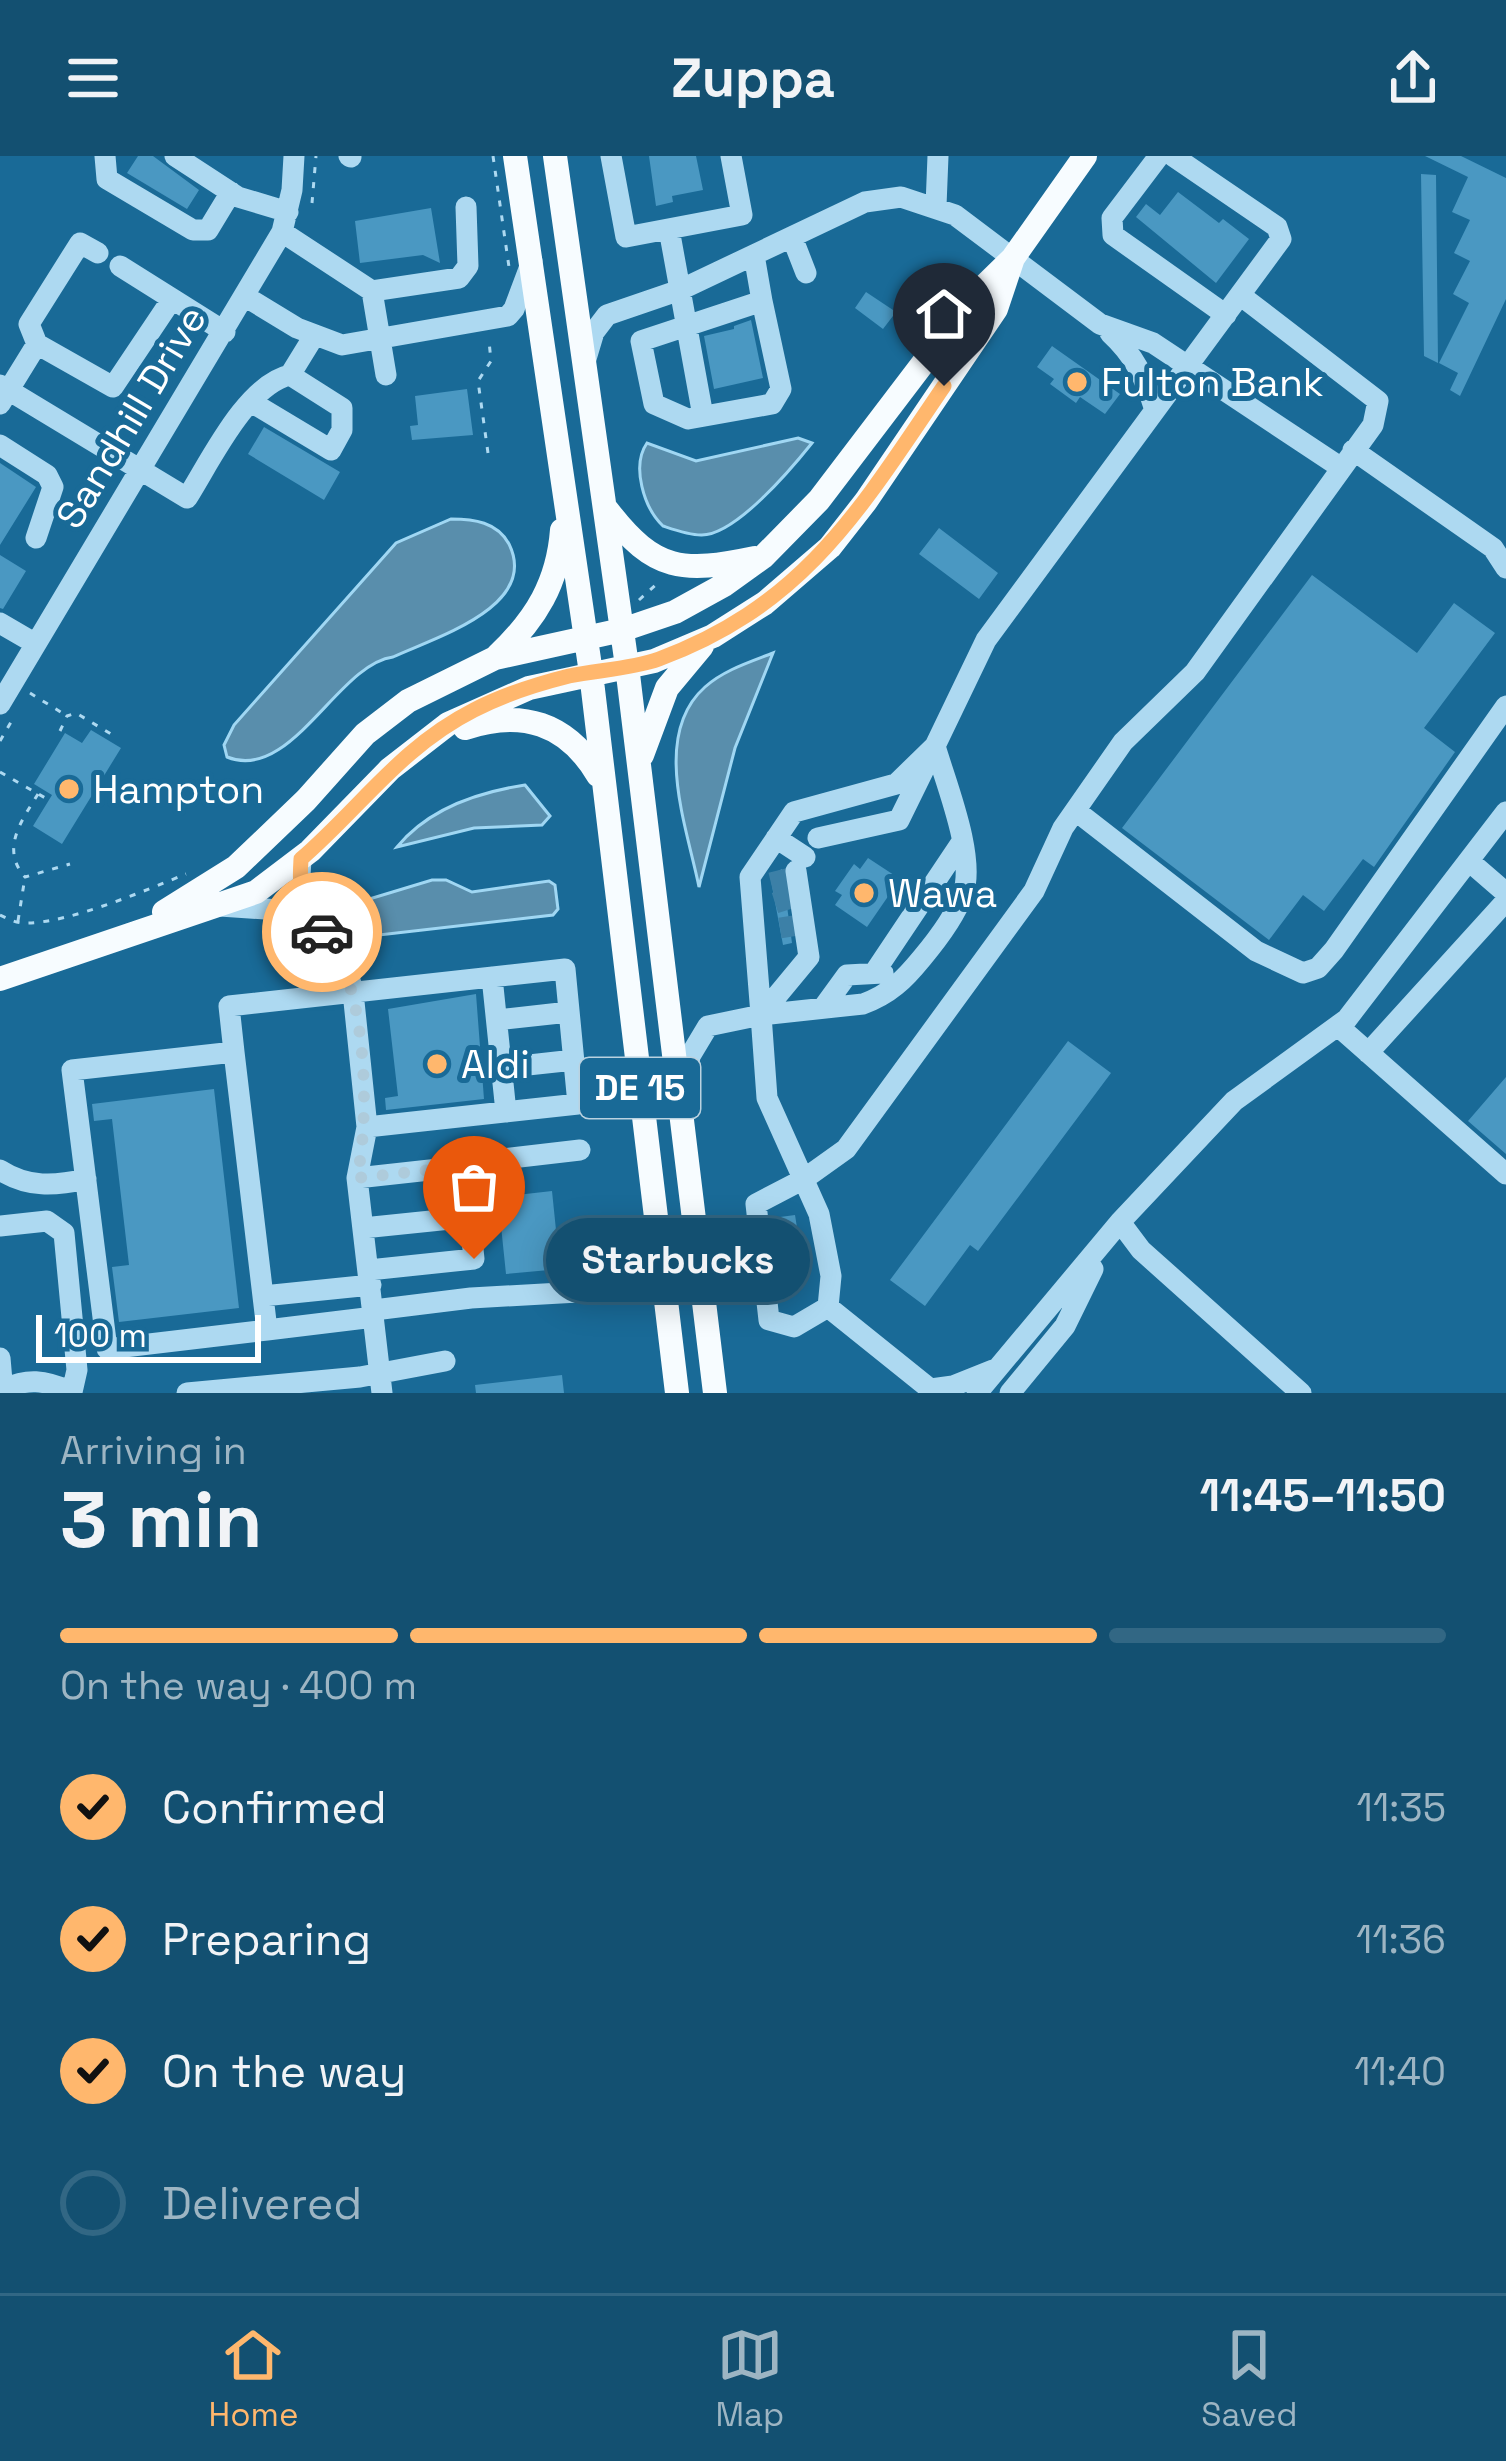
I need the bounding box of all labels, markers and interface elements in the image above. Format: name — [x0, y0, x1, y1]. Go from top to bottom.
text: Zuppa — [671, 44, 835, 113]
icon: menu — [60, 45, 126, 111]
icon: share — [1380, 45, 1446, 111]
pin — [893, 263, 995, 386]
icon: home — [911, 281, 977, 347]
street label: Sandhill Drive — [45, 297, 217, 537]
place label: Fulton Bank — [1101, 358, 1324, 407]
marker: Fulton Bank — [1064, 369, 1090, 395]
place label: Hampton — [93, 765, 264, 814]
marker: Hampton — [56, 776, 82, 802]
place label: Wawa — [888, 869, 997, 918]
courier — [262, 872, 382, 992]
marker: Wawa — [851, 880, 877, 906]
icon: car — [289, 899, 355, 965]
place label: Aldi — [461, 1040, 530, 1089]
marker: Aldi — [424, 1051, 450, 1077]
road number: DE 15 — [580, 1058, 700, 1118]
pin — [423, 1136, 525, 1259]
icon: bag — [441, 1154, 507, 1220]
callout: Starbucks — [546, 1217, 810, 1301]
text: Starbucks — [581, 1235, 775, 1284]
scale bar — [36, 1309, 261, 1362]
text: 100 m — [54, 1315, 147, 1357]
text: Arriving in — [60, 1426, 247, 1475]
text: 11:45–11:50 — [1200, 1467, 1446, 1524]
text: 3 min — [60, 1470, 263, 1570]
text: On the way · 400 m — [60, 1661, 417, 1710]
icon: check — [60, 1774, 126, 1840]
text: Confirmed — [162, 1779, 387, 1836]
text: 11:35 — [1357, 1783, 1446, 1832]
icon: check — [60, 1906, 126, 1972]
text: Preparing — [162, 1911, 371, 1968]
text: 11:36 — [1356, 1915, 1446, 1964]
icon: check — [60, 2038, 126, 2104]
text: On the way — [162, 2043, 406, 2100]
text: 11:40 — [1354, 2047, 1446, 2096]
text: Delivered — [162, 2175, 362, 2232]
tab: Home — [209, 2322, 298, 2436]
tab: Map — [715, 2322, 784, 2436]
tab: Saved — [1201, 2322, 1297, 2436]

